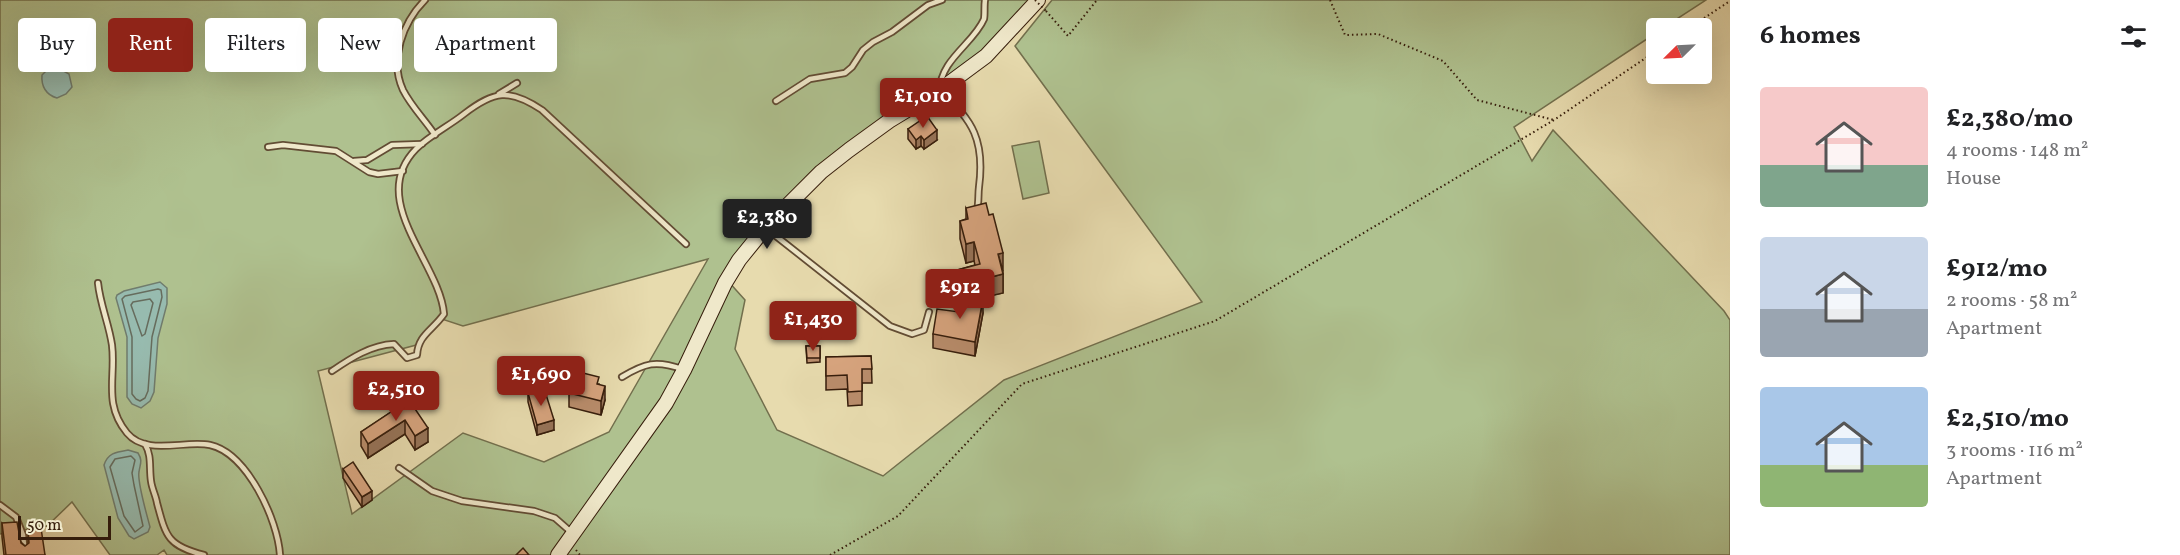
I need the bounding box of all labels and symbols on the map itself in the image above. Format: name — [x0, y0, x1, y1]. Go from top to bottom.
north arrow — [1646, 18, 1712, 84]
pin: £1,010 — [874, 78, 972, 129]
pin: £2,380 — [718, 199, 816, 250]
pin: £912 — [924, 269, 996, 320]
pin: £1,430 — [764, 301, 862, 352]
pin: £1,690 — [492, 356, 590, 407]
pin: £2,510 — [347, 371, 445, 422]
scale bar — [18, 513, 111, 540]

